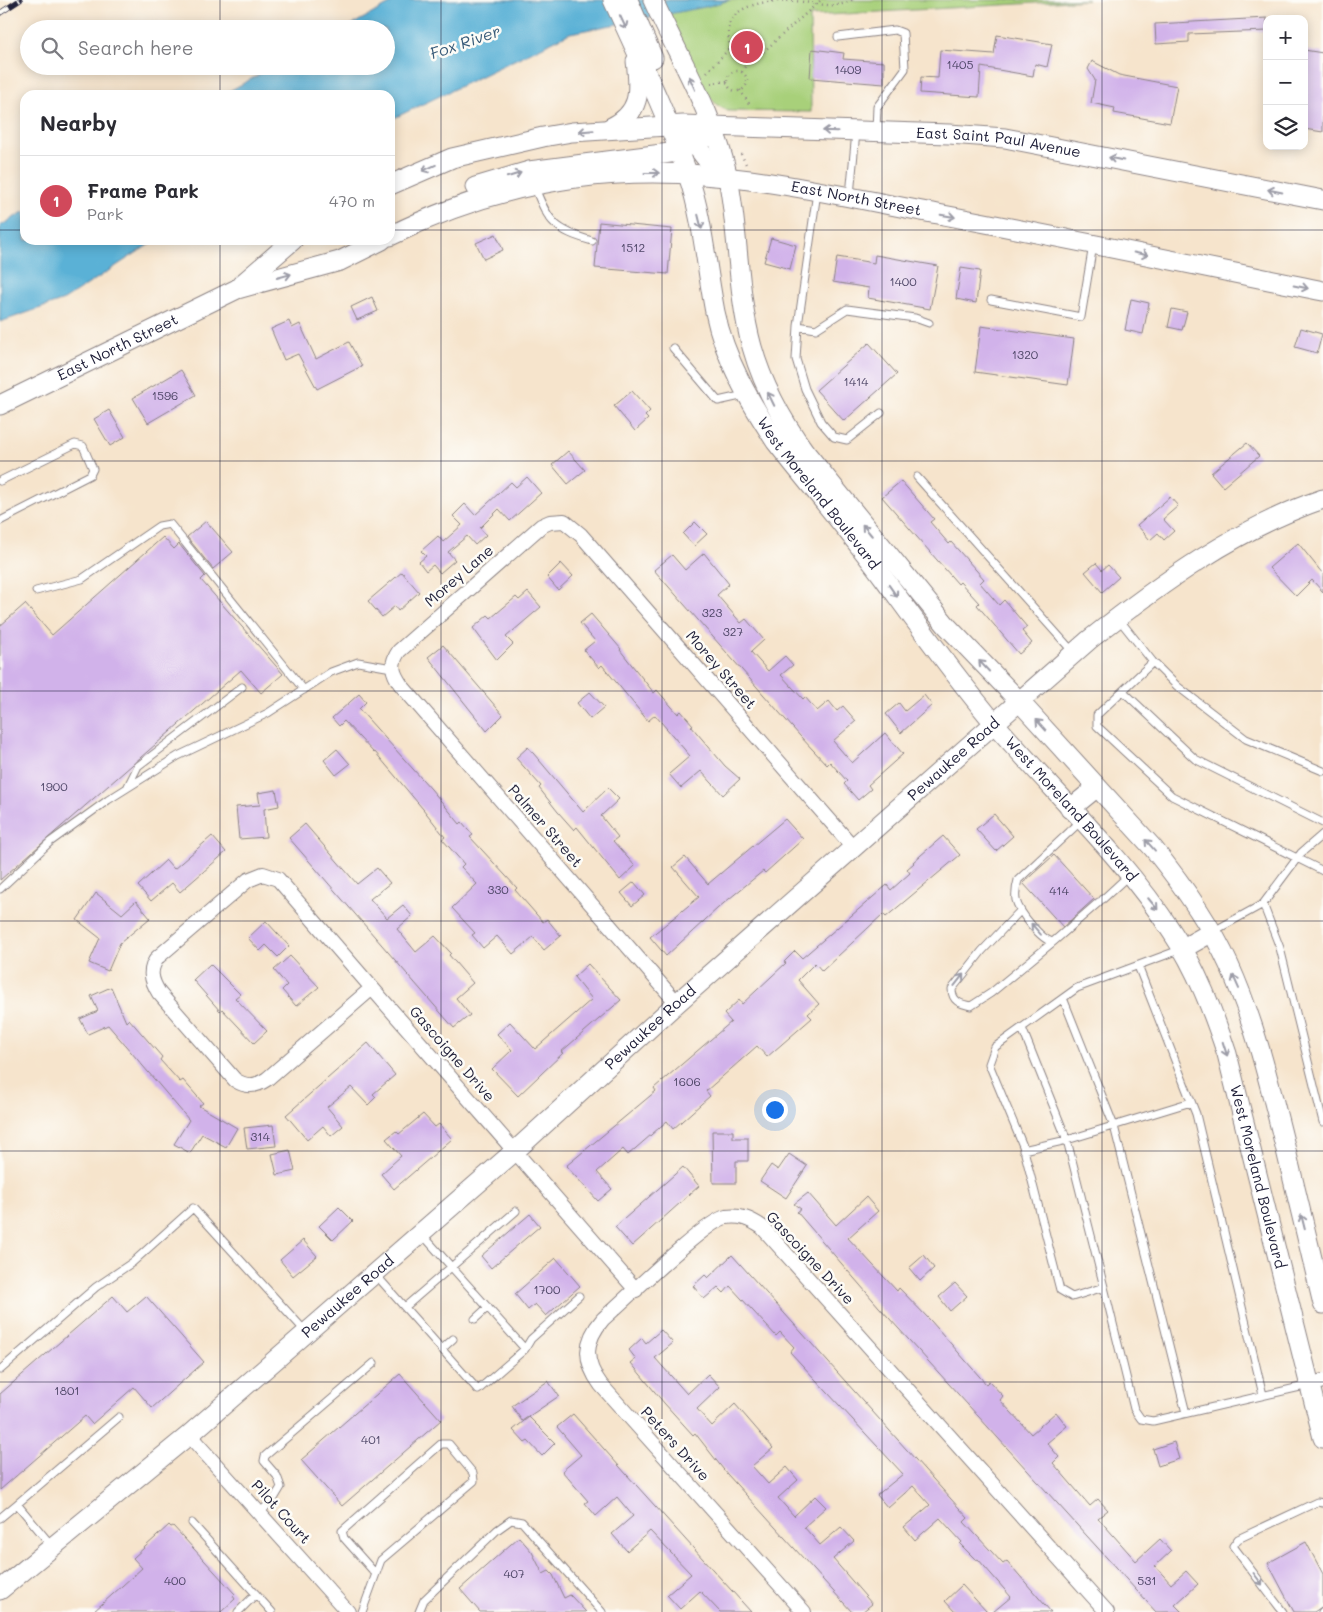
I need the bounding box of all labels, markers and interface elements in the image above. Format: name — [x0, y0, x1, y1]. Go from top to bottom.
one-way arrow — [619, 14, 629, 29]
map controls — [1263, 15, 1308, 150]
button: + — [1263, 15, 1308, 60]
search box — [20, 20, 395, 75]
water label: Fox River — [427, 20, 503, 63]
pin: 1 — [731, 28, 763, 66]
icon: search — [38, 34, 66, 62]
text: Search here — [78, 35, 194, 60]
house number: 1405 — [947, 56, 973, 72]
button: − — [1263, 60, 1308, 105]
house number: 1409 — [835, 61, 861, 77]
one-way arrow — [686, 76, 696, 91]
button: layers — [1263, 105, 1308, 150]
text: Nearby — [40, 109, 117, 136]
street label: East Saint Paul Avenue — [916, 122, 1083, 162]
one-way arrow — [578, 126, 594, 136]
one-way arrow — [823, 126, 839, 136]
one-way arrow — [1108, 154, 1124, 164]
one-way arrow — [422, 164, 437, 174]
one-way arrow — [643, 168, 659, 178]
one-way arrow — [505, 170, 521, 180]
street label: East North Street — [790, 175, 923, 220]
text: Frame Park — [87, 178, 199, 203]
one-way arrow — [1268, 186, 1284, 195]
text: 1 — [52, 190, 60, 211]
text: 470 m — [329, 190, 375, 211]
text: Park — [87, 203, 123, 224]
one-way arrow — [940, 212, 956, 221]
one-way arrow — [696, 214, 705, 230]
house number: 1512 — [621, 239, 645, 255]
one-way arrow — [1133, 250, 1149, 260]
one-way arrow — [275, 271, 291, 281]
house number: 1400 — [889, 273, 917, 289]
one-way arrow — [1292, 282, 1308, 292]
street label: East North Street — [54, 309, 181, 384]
house number: 1320 — [1012, 346, 1039, 362]
house number: 1414 — [844, 373, 868, 389]
house number: 1596 — [152, 387, 178, 403]
one-way arrow — [766, 392, 776, 407]
street label: West Moreland Boulevard — [753, 413, 885, 573]
one-way arrow — [862, 523, 873, 536]
street label: Morey Lane — [420, 540, 497, 611]
one-way arrow — [888, 584, 898, 598]
house number: 323 — [702, 604, 722, 620]
house number: 327 — [723, 623, 744, 639]
street label: Morey Street — [682, 626, 761, 713]
one-way arrow — [978, 660, 990, 672]
street label: Pewaukee Road — [903, 712, 1003, 804]
one-way arrow — [1035, 719, 1047, 732]
street label: West Moreland Boulevard — [1001, 732, 1142, 885]
house number: 1900 — [40, 778, 68, 794]
street label: Palmer Street — [504, 780, 587, 871]
one-way arrow — [1144, 839, 1155, 852]
house number: 330 — [487, 881, 509, 897]
house number: 414 — [1049, 882, 1069, 898]
one-way arrow — [1147, 898, 1158, 911]
one-way arrow — [1031, 923, 1042, 936]
one-way arrow — [954, 974, 965, 987]
one-way arrow — [1231, 975, 1241, 990]
street label: Pewaukee Road — [600, 980, 699, 1073]
street label: Gascoigne Drive — [406, 1001, 500, 1105]
one-way arrow — [1220, 1041, 1230, 1057]
house number: 1606 — [673, 1073, 701, 1089]
street label: West Moreland Boulevard — [1226, 1083, 1291, 1270]
your location — [762, 1097, 788, 1123]
house number: 314 — [250, 1128, 270, 1144]
street label: Gascoigne Drive — [762, 1206, 859, 1308]
one-way arrow — [1298, 1215, 1307, 1231]
street label: Pewaukee Road — [297, 1250, 398, 1342]
house number: 1700 — [534, 1281, 561, 1297]
house number: 1801 — [54, 1382, 80, 1398]
street label: Peters Drive — [637, 1402, 714, 1485]
house number: 401 — [361, 1431, 381, 1447]
street label: Pilot Court — [248, 1475, 316, 1548]
house number: 407 — [503, 1565, 525, 1581]
house number: 400 — [164, 1572, 187, 1588]
house number: 531 — [1137, 1572, 1157, 1588]
one-way arrow — [1253, 1572, 1263, 1586]

